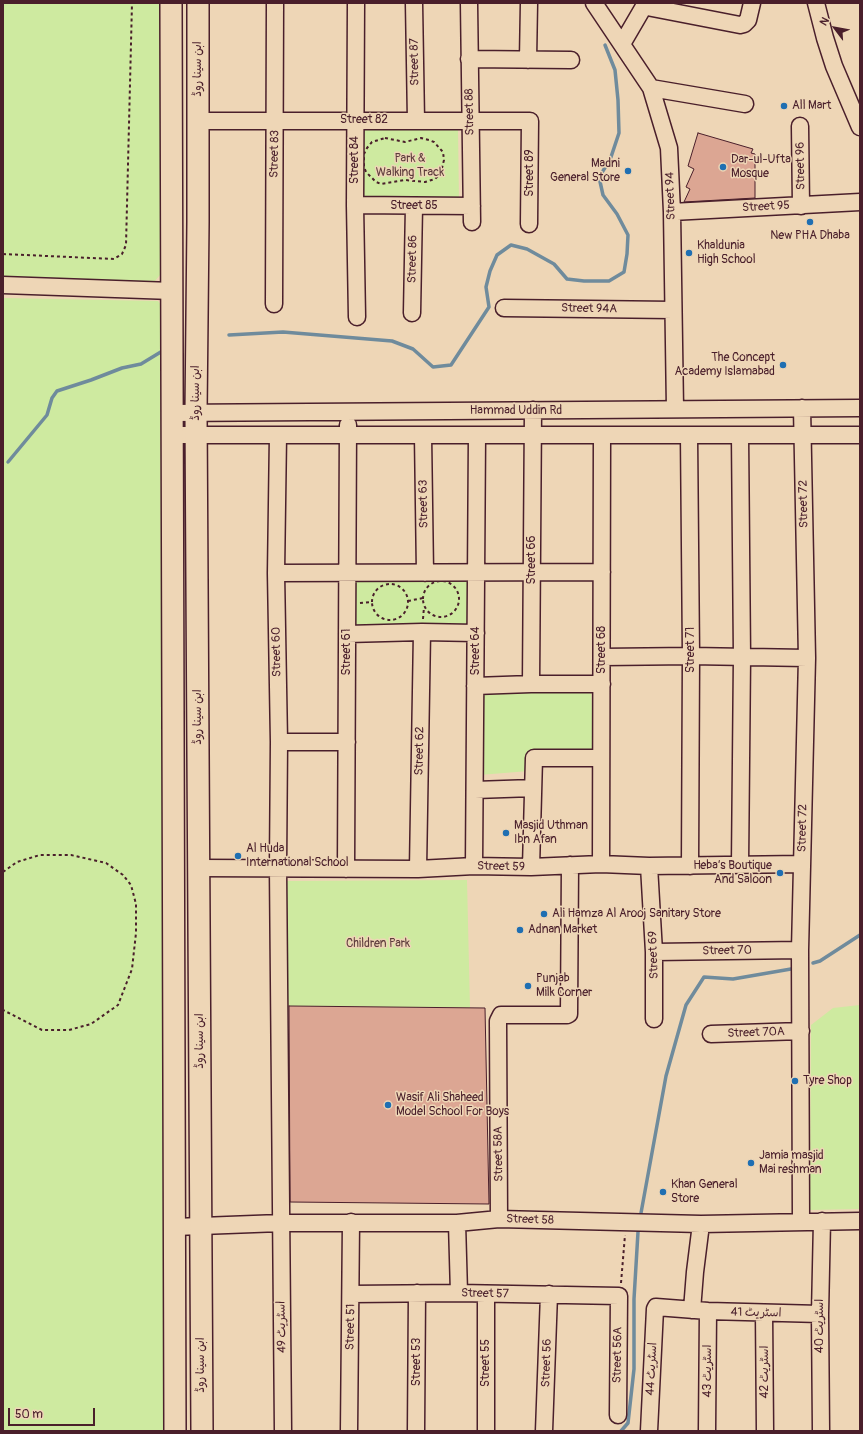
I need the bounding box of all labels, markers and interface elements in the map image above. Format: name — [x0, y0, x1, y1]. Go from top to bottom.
north arrow — [815, 8, 855, 48]
text: N — [817, 15, 832, 28]
street label: Street 87 — [407, 38, 423, 86]
street label: ابن سینا روڈ — [191, 41, 205, 97]
street label: Street 88 — [462, 88, 478, 136]
place label: All Mart — [792, 99, 831, 113]
marker: All Mart — [779, 101, 789, 111]
street label: Street 82 — [340, 113, 388, 127]
street label: Street 83 — [267, 130, 283, 178]
street label: Street 84 — [348, 136, 362, 184]
street label: Street 96 — [793, 142, 809, 190]
street label: Street 89 — [523, 149, 537, 197]
park label: Park & Walking Track — [376, 152, 444, 180]
place label: Dar-ul-Ufta Mosque — [731, 153, 791, 181]
place label: Madni General Store — [550, 157, 620, 185]
marker: Dar-ul-Ufta Mosque — [718, 162, 728, 172]
marker: Madni General Store — [623, 166, 633, 176]
street label: Street 94 — [663, 172, 679, 220]
street label: Street 85 — [390, 199, 438, 213]
street label: Street 95 — [742, 199, 790, 215]
marker: New PHA Dhaba — [805, 217, 815, 227]
place label: New PHA Dhaba — [770, 229, 850, 243]
street label: Street 86 — [405, 235, 421, 283]
place label: Khaldunia High School — [697, 239, 756, 267]
marker: Khaldunia High School — [684, 248, 694, 258]
street label: Street 94A — [561, 301, 617, 317]
place label: The Concept Academy Islamabad — [675, 351, 775, 379]
marker: The Concept Academy Islamabad — [778, 360, 788, 370]
street label: ابن سینا روڈ — [189, 365, 203, 421]
street label: Hammad Uddin Rd — [470, 404, 562, 418]
street label: Street 63 — [416, 479, 432, 529]
street label: Street 72 — [796, 480, 812, 528]
street label: Street 66 — [525, 535, 539, 585]
street label: Street 64 — [469, 626, 483, 676]
street label: Street 68 — [595, 626, 609, 674]
street label: Street 60 — [269, 627, 285, 677]
street label: Street 71 — [684, 627, 698, 673]
street label: Street 61 — [340, 629, 354, 675]
street label: ابن سینا روڈ — [191, 689, 205, 745]
street label: Street 62 — [412, 726, 428, 776]
street label: Street 72 — [795, 804, 811, 852]
place label: Masjid Uthman Ibn Afan — [514, 819, 588, 847]
marker: Masjid Uthman Ibn Afan — [501, 828, 511, 838]
place label: Al Huda International School — [246, 842, 349, 870]
marker: Al Huda International School — [233, 851, 243, 861]
street label: Street 59 — [477, 859, 525, 875]
place label: Heba’s Boutique And Saloon — [693, 859, 772, 887]
marker: Heba’s Boutique And Saloon — [775, 868, 785, 878]
place label: Ali Hamza Al Arooj Sanitary Store — [552, 907, 721, 921]
marker: Ali Hamza Al Arooj Sanitary Store — [539, 909, 549, 919]
place label: Adnan Market — [528, 923, 597, 937]
marker: Adnan Market — [515, 925, 525, 935]
street label: Street 69 — [646, 931, 662, 979]
park label: Children Park — [346, 937, 410, 951]
street label: Street 70 — [702, 943, 752, 959]
place label: Punjab Milk Corner — [536, 972, 592, 1000]
marker: Punjab Milk Corner — [523, 981, 533, 991]
street label: ابن سینا روڈ — [193, 1013, 207, 1069]
street label: Street 70A — [727, 1025, 785, 1041]
place label: Tyre Shop — [803, 1074, 852, 1088]
marker: Tyre Shop — [790, 1076, 800, 1086]
place label: Wasif Ali Shaheed Model School For Boys — [396, 1091, 509, 1119]
marker: Wasif Ali Shaheed Model School For Boys — [383, 1100, 393, 1110]
street label: Street 58A — [491, 1126, 507, 1182]
place label: Jamia masjid Mai reshman — [759, 1149, 824, 1177]
marker: Jamia masjid Mai reshman — [746, 1158, 756, 1168]
place label: Khan General Store — [671, 1178, 738, 1206]
marker: Khan General Store — [658, 1187, 668, 1197]
street label: Street 58 — [506, 1212, 554, 1228]
street label: Street 57 — [461, 1286, 509, 1302]
street label: اسٹریٹ 40 — [813, 1299, 827, 1353]
street label: اسٹریٹ 49 — [274, 1301, 290, 1353]
street label: Street 51 — [343, 1304, 359, 1350]
street label: اسٹریٹ 41 — [730, 1305, 782, 1321]
street label: Street 56A — [610, 1327, 626, 1383]
street label: ابن سینا روڈ — [194, 1337, 208, 1393]
street label: Street 53 — [410, 1338, 424, 1386]
street label: Street 56 — [539, 1338, 555, 1388]
street label: Street 55 — [479, 1339, 493, 1387]
street label: اسٹریٹ 44 — [643, 1342, 661, 1396]
street label: اسٹریٹ 43 — [701, 1345, 715, 1397]
street label: اسٹریٹ 42 — [758, 1346, 772, 1398]
scale bar — [10, 1400, 97, 1426]
text: 50 m — [15, 1407, 43, 1422]

